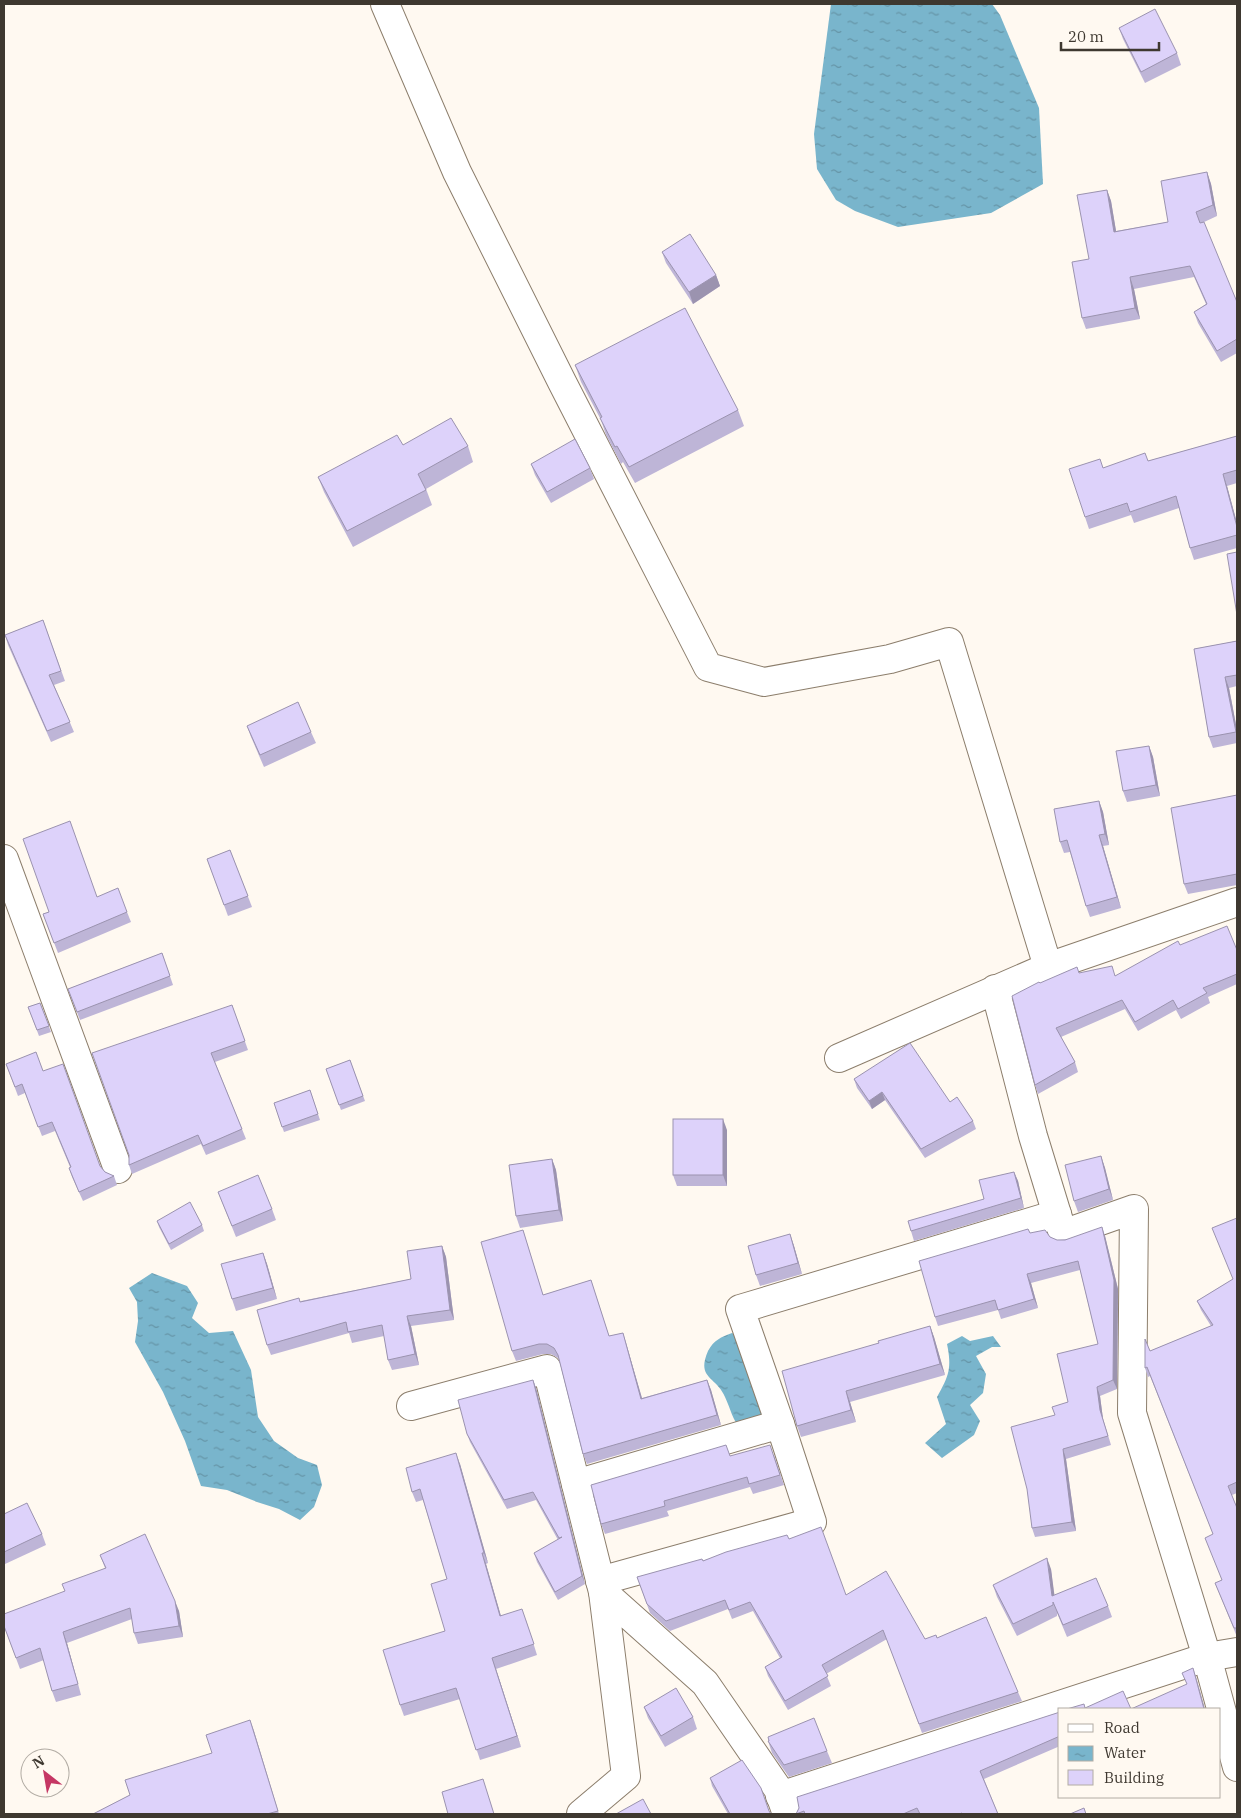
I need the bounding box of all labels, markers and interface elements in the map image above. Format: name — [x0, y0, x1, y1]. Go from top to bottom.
scale bar — [1061, 20, 1158, 52]
text: 20 m — [1068, 27, 1104, 46]
legend — [1058, 1708, 1221, 1798]
text: Road — [1104, 1718, 1140, 1737]
text: Water — [1104, 1743, 1146, 1762]
north arrow — [20, 1748, 70, 1798]
text: N — [29, 1751, 48, 1772]
text: Building — [1104, 1768, 1164, 1787]

